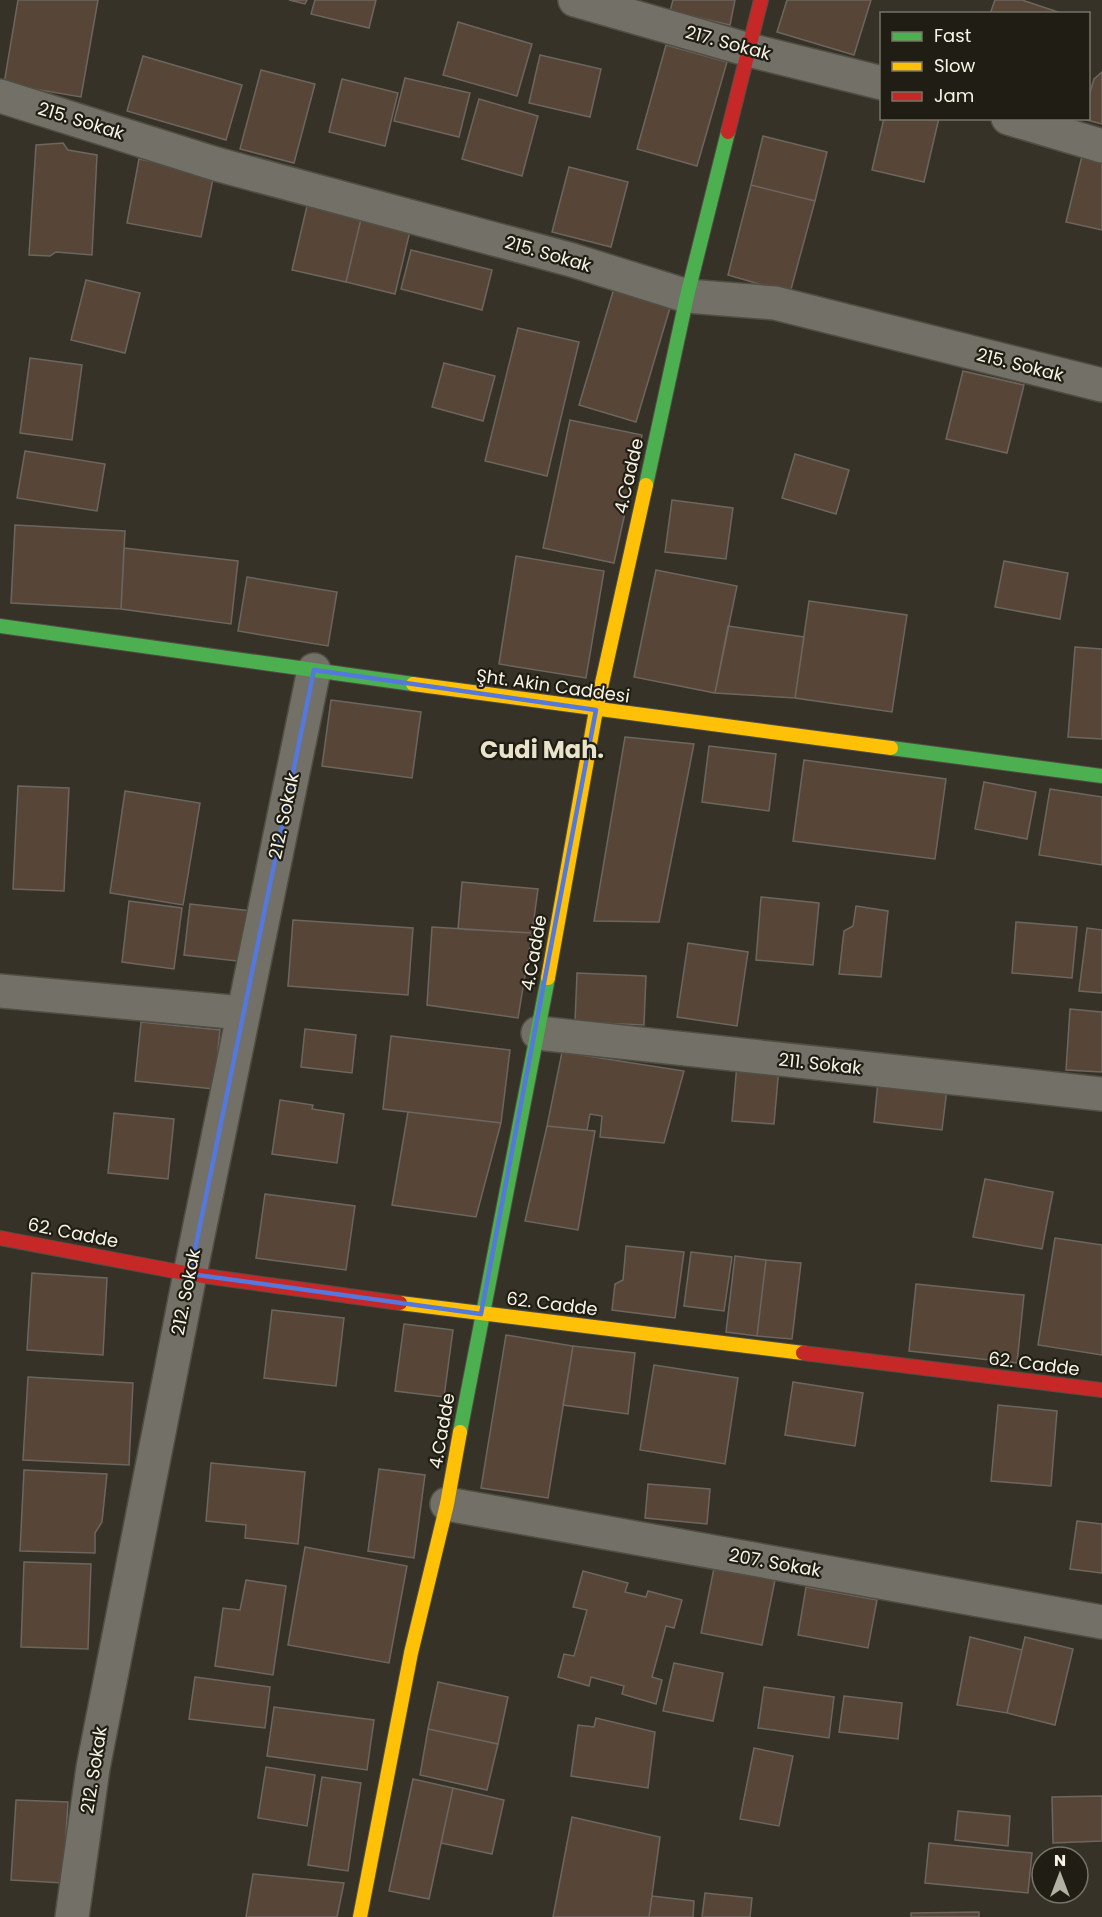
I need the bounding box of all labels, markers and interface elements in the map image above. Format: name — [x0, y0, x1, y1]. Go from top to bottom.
legend — [880, 12, 1090, 120]
street label: 217. Sokak — [683, 19, 774, 66]
text: Fast — [934, 23, 971, 48]
text: Slow — [934, 53, 976, 78]
text: Jam — [934, 83, 974, 108]
street label: 215. Sokak — [35, 96, 128, 146]
street label: 215. Sokak — [502, 229, 595, 278]
street label: 215. Sokak — [974, 342, 1067, 388]
street label: 4.Cadde — [608, 436, 649, 516]
street label: Şht. Akin Caddesi — [475, 662, 631, 709]
district label: Cudi Mah. — [480, 733, 604, 766]
street label: 212. Sokak — [262, 770, 305, 861]
street label: 4.Cadde — [515, 913, 552, 993]
street label: 211. Sokak — [777, 1047, 863, 1080]
street label: 62. Cadde — [26, 1211, 121, 1254]
street label: 212. Sokak — [165, 1246, 206, 1337]
street label: 62. Cadde — [505, 1285, 599, 1322]
street label: 62. Cadde — [987, 1345, 1081, 1382]
street label: 4.Cadde — [423, 1391, 460, 1471]
street label: 207. Sokak — [727, 1542, 824, 1583]
street label: 212. Sokak — [74, 1724, 113, 1815]
north arrow — [1030, 1845, 1090, 1905]
text: N — [1054, 1849, 1066, 1872]

